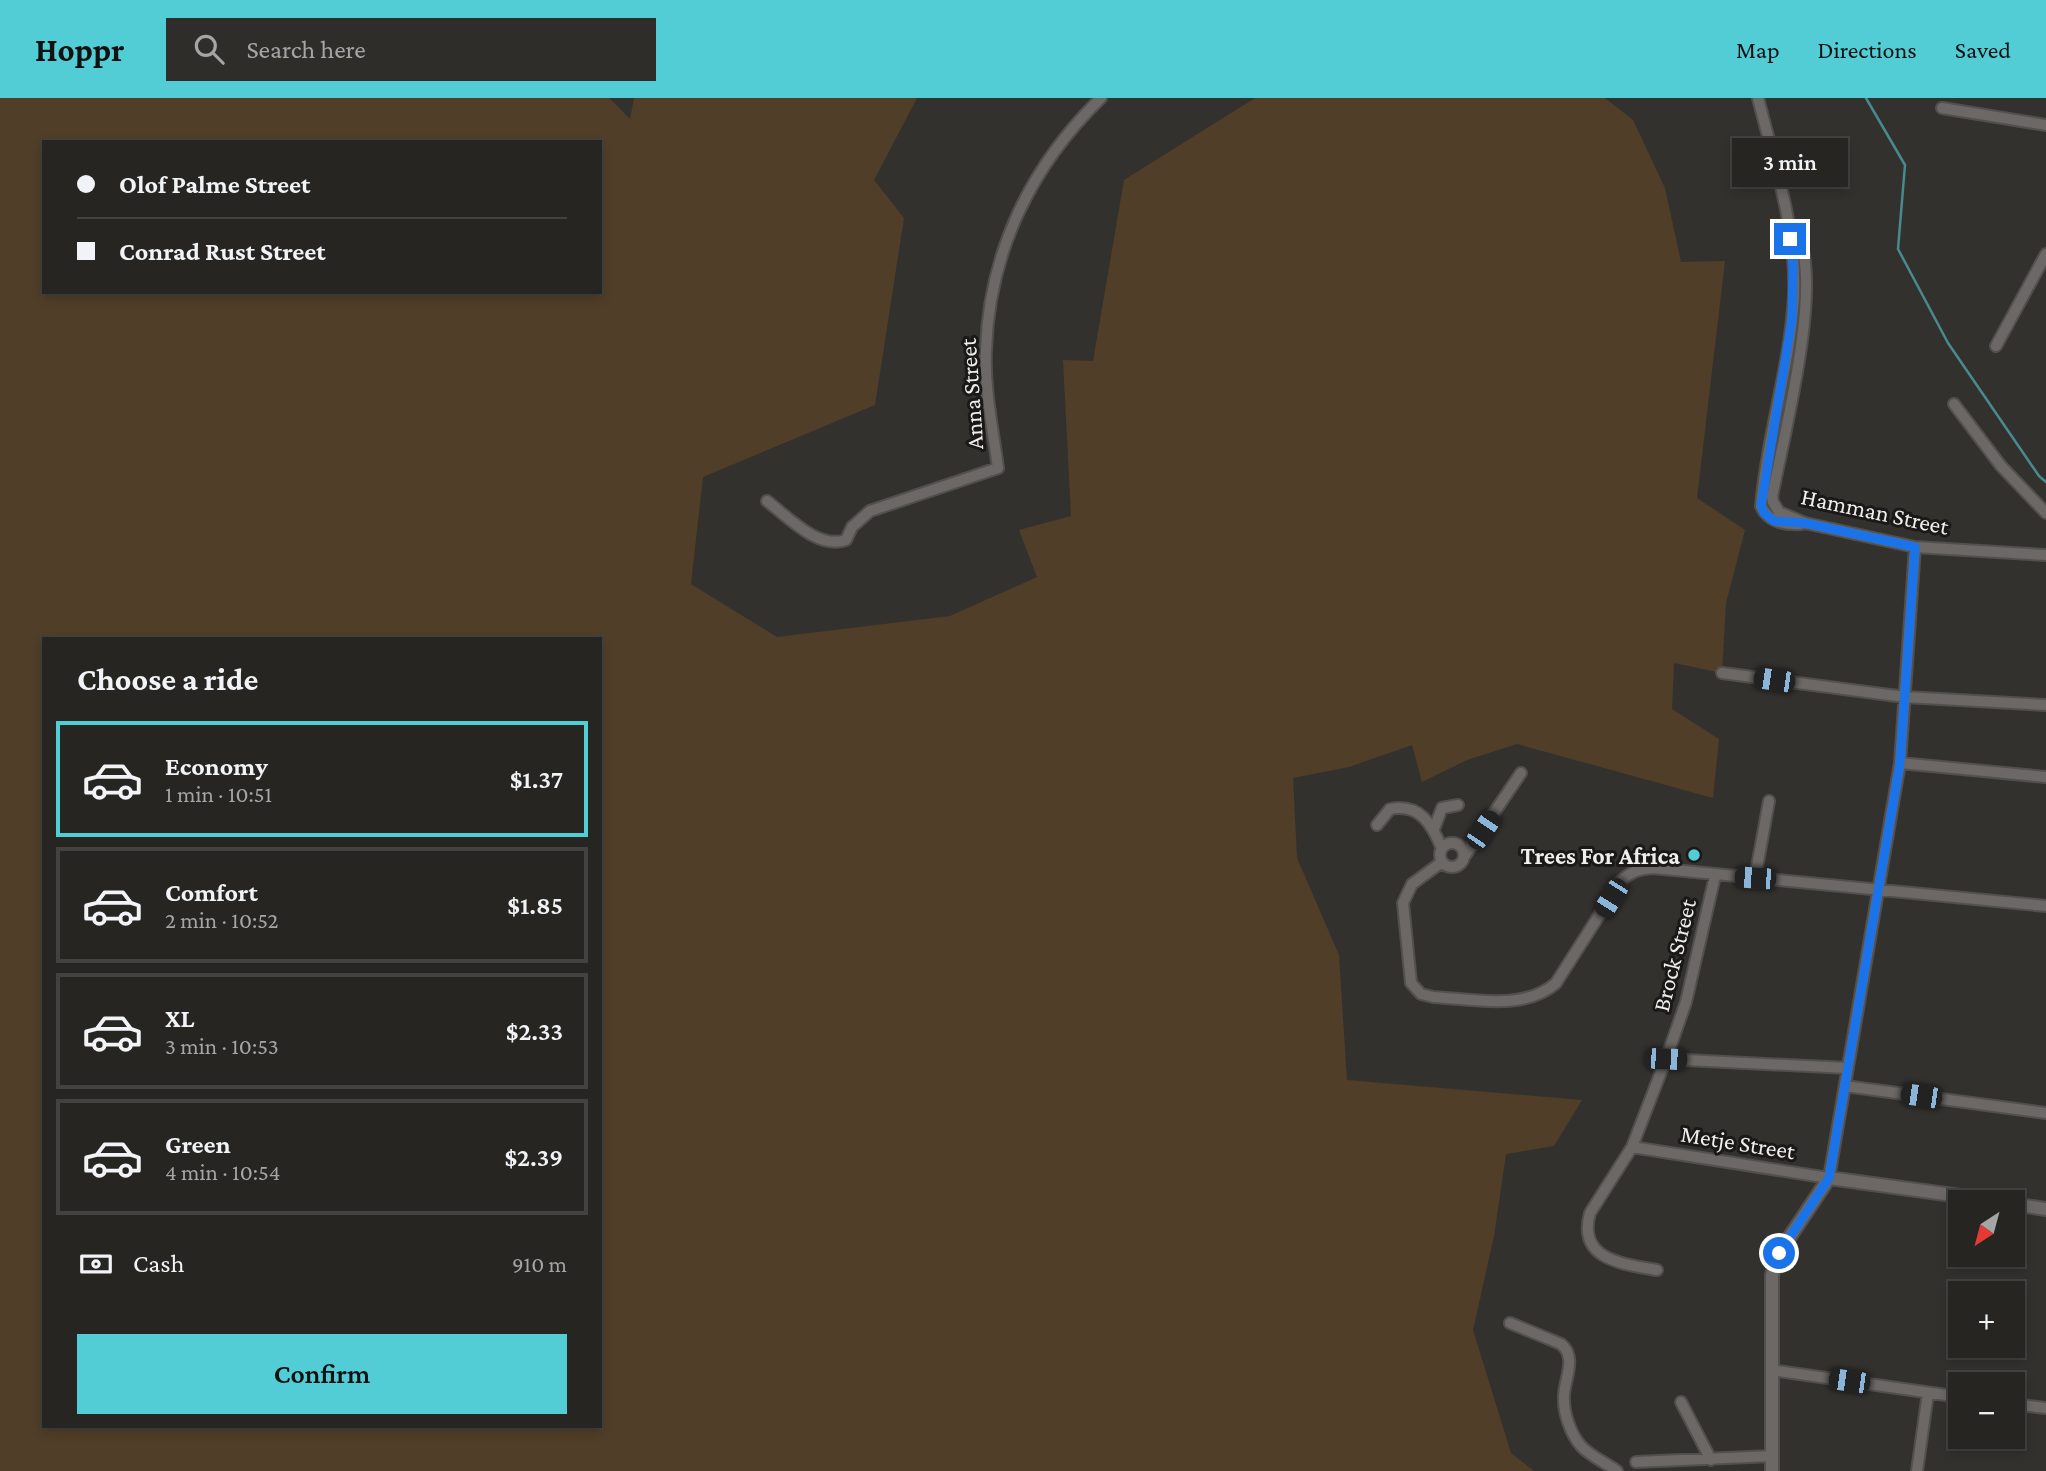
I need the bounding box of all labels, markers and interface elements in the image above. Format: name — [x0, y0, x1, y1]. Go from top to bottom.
search box — [166, 18, 656, 81]
icon: search — [190, 30, 228, 68]
text: Hoppr — [35, 31, 124, 68]
text: Search here — [246, 35, 366, 64]
text: Map — [1736, 36, 1780, 63]
text: Directions — [1818, 36, 1917, 63]
text: Saved — [1955, 36, 2011, 63]
callout: 3 min — [1732, 138, 1848, 186]
text: 3 min — [1763, 149, 1817, 175]
text: Olof Palme Street — [119, 170, 310, 199]
route end — [1774, 223, 1806, 255]
text: Conrad Rust Street — [119, 237, 326, 266]
street label: Anna Street — [954, 337, 988, 450]
street label: Hamman Street — [1799, 482, 1952, 540]
text: Choose a ride — [77, 661, 258, 697]
car — [1752, 667, 1797, 693]
icon: car — [81, 748, 144, 811]
text: Economy — [165, 752, 268, 781]
text: $1.37 — [510, 765, 563, 794]
text: 1 min · 10:51 — [165, 781, 272, 807]
car — [1463, 807, 1504, 853]
place label: Trees For Africa — [1520, 842, 1680, 869]
marker: Trees For Africa — [1686, 847, 1702, 863]
car — [1734, 866, 1777, 890]
icon: car — [81, 874, 144, 937]
car — [1591, 875, 1632, 921]
text: Comfort — [165, 878, 258, 907]
text: $1.85 — [507, 891, 563, 920]
street label: Brock Street — [1647, 895, 1701, 1014]
text: 2 min · 10:52 — [165, 907, 278, 933]
icon: car — [81, 1000, 144, 1063]
text: XL — [165, 1004, 194, 1033]
text: $2.33 — [506, 1017, 563, 1046]
text: 3 min · 10:53 — [165, 1033, 279, 1059]
car — [1645, 1048, 1688, 1070]
car — [1899, 1083, 1944, 1109]
street label: Metje Street — [1679, 1120, 1798, 1165]
icon: car — [81, 1126, 144, 1189]
text: Green — [165, 1130, 231, 1159]
text: $2.39 — [504, 1143, 563, 1172]
text: 4 min · 10:54 — [165, 1159, 281, 1185]
north arrow — [1948, 1190, 2025, 1267]
map controls — [1948, 1190, 2025, 1449]
route start — [1763, 1237, 1795, 1269]
icon: cash — [77, 1245, 115, 1283]
text: Cash — [133, 1249, 184, 1278]
text: 910 m — [512, 1251, 567, 1277]
button: + — [1948, 1281, 2025, 1358]
button: Confirm — [77, 1334, 567, 1414]
car — [1827, 1368, 1872, 1394]
button: − — [1948, 1372, 2025, 1449]

